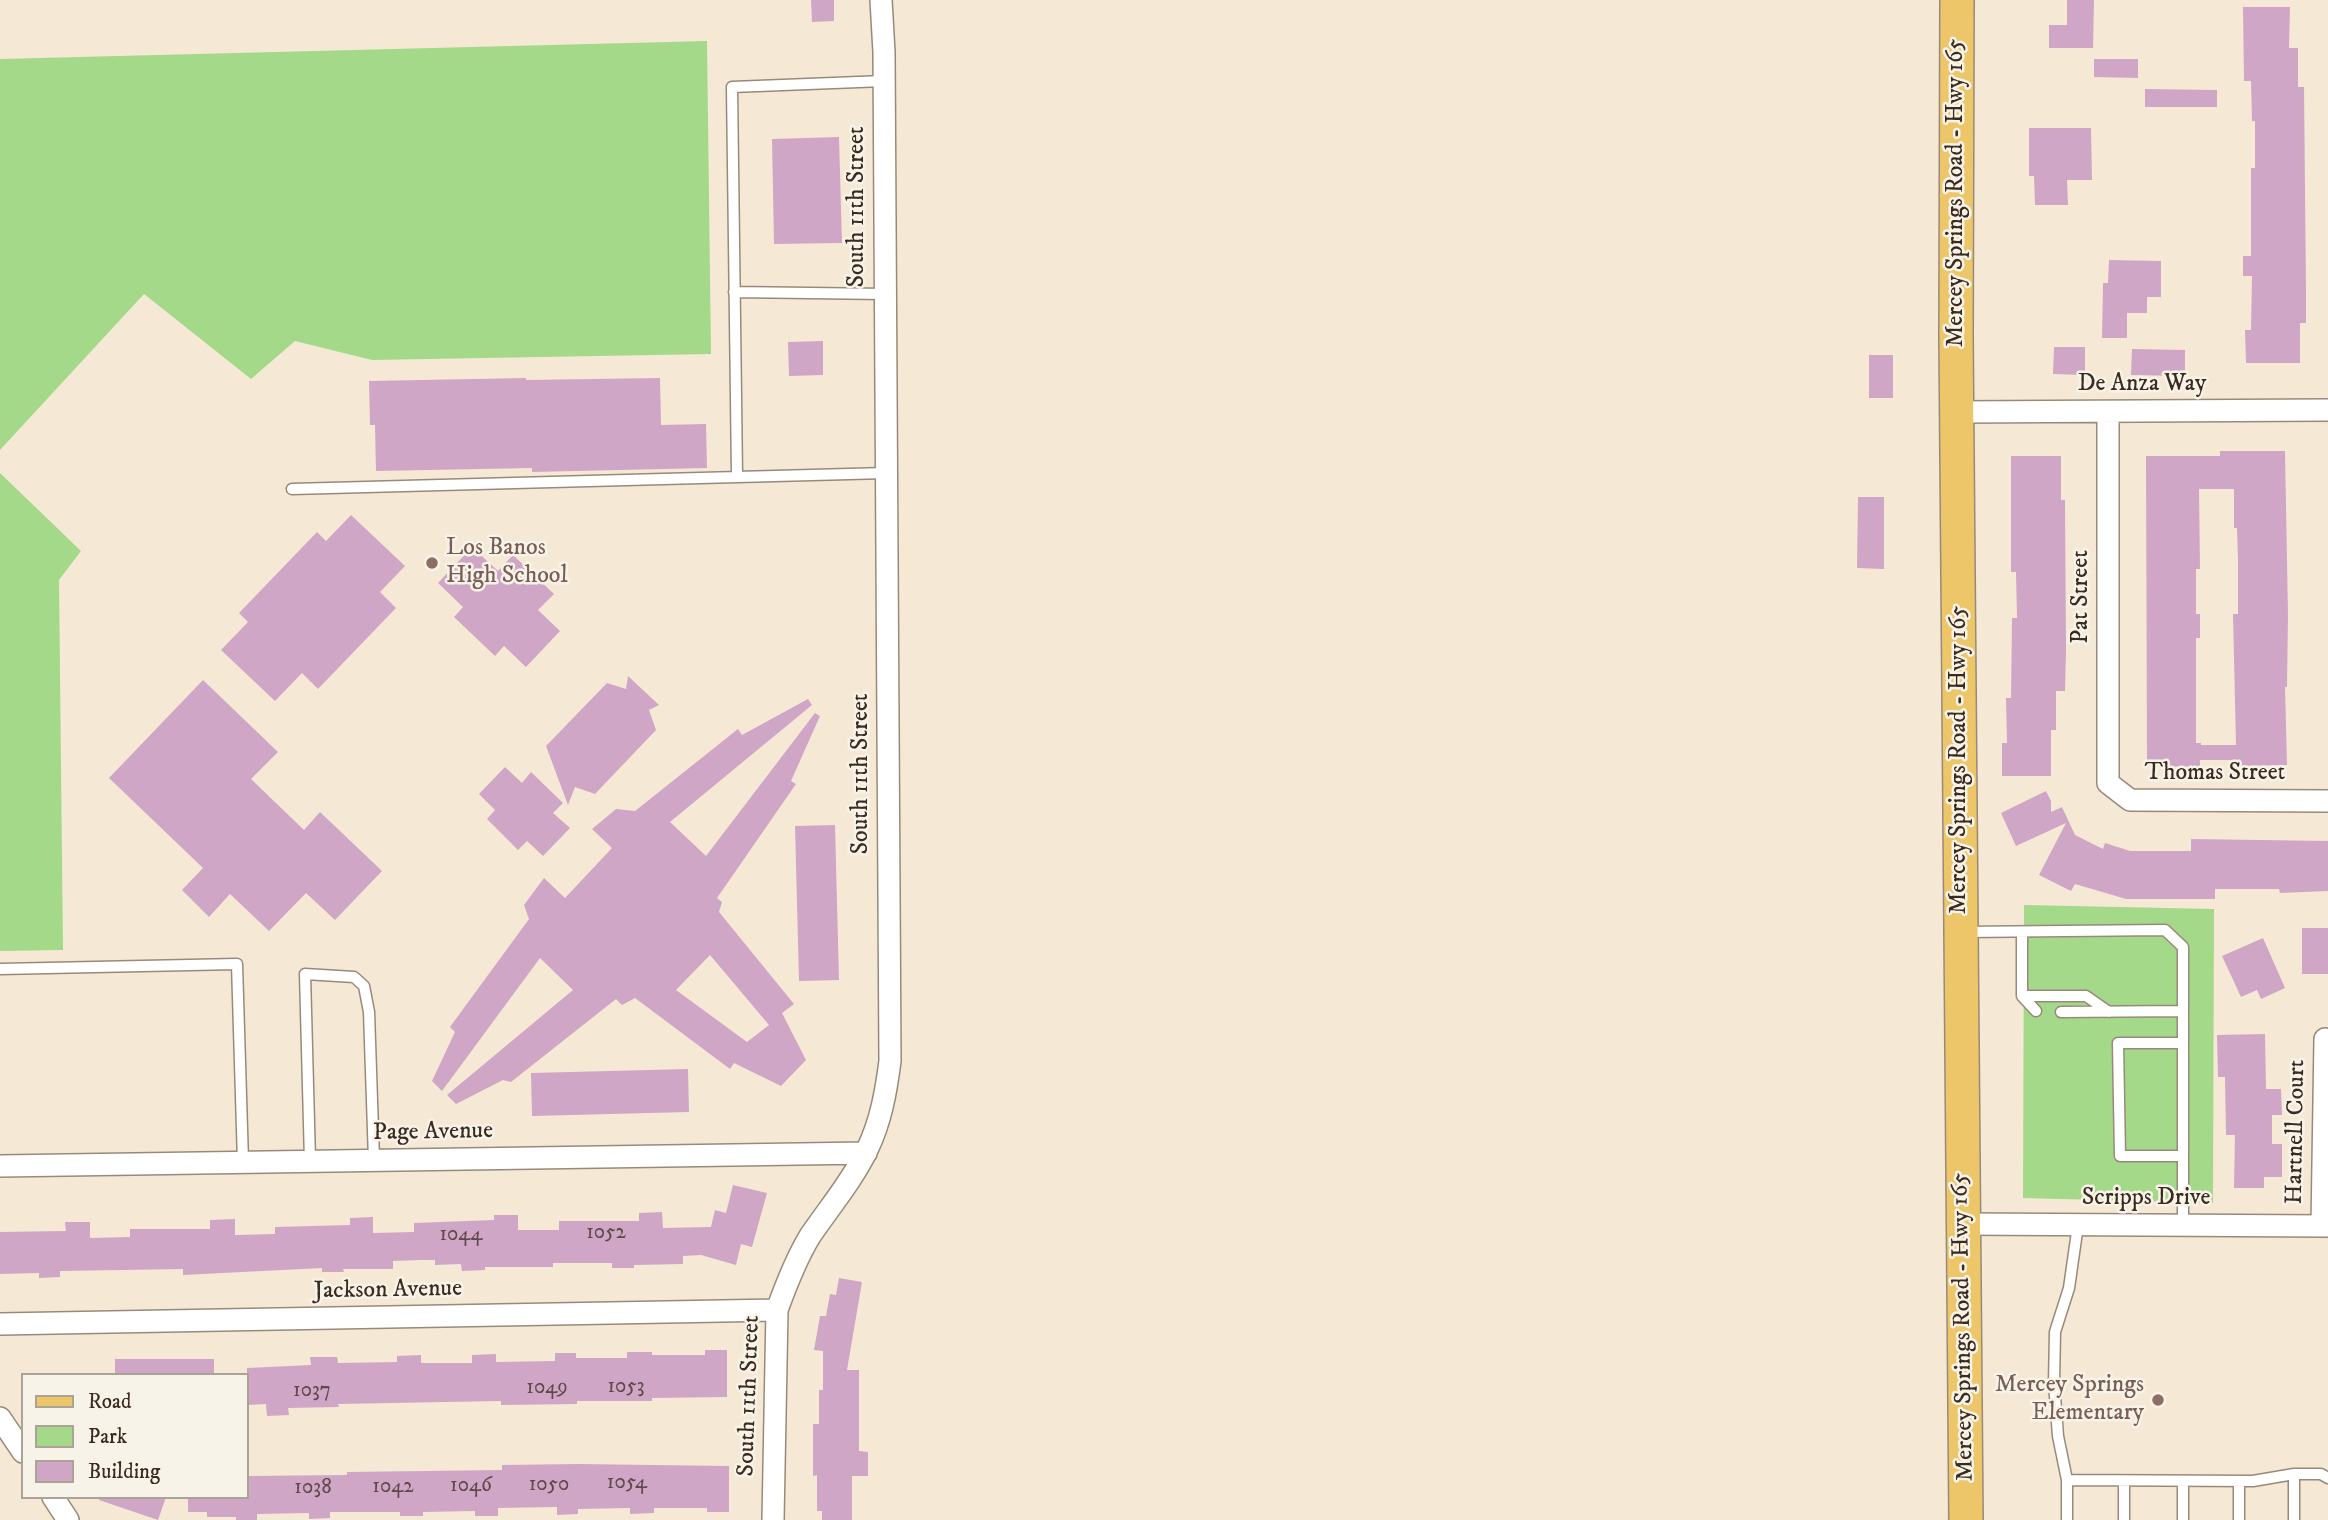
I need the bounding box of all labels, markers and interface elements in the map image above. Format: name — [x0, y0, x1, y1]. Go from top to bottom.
street label: Mercey Springs Road - Hwy 165 — [1943, 39, 1971, 347]
street label: South 11th Street — [844, 126, 872, 288]
street label: De Anza Way — [2078, 371, 2206, 399]
place label: Los Banos High School — [446, 535, 568, 591]
street label: Pat Street — [2068, 550, 2096, 644]
marker: Los Banos High School — [424, 555, 440, 571]
street label: Mercey Springs Road - Hwy 165 — [1946, 606, 1974, 914]
street label: South 11th Street — [848, 693, 876, 855]
street label: Thomas Street — [2145, 760, 2285, 788]
street label: Hartnell Court — [2281, 1059, 2313, 1205]
street label: Page Avenue — [373, 1118, 493, 1148]
street label: Mercey Springs Road - Hwy 165 — [1947, 1172, 1981, 1482]
street label: Scripps Drive — [2082, 1185, 2210, 1213]
house number: 1052 — [586, 1221, 626, 1247]
house number: 1044 — [439, 1223, 483, 1249]
street label: Jackson Avenue — [314, 1275, 462, 1307]
street label: South 11th Street — [733, 1315, 767, 1477]
place label: Mercey Springs Elementary — [1995, 1372, 2144, 1428]
legend — [21, 1373, 248, 1499]
house number: 1053 — [607, 1375, 645, 1401]
house number: 1049 — [526, 1376, 568, 1402]
house number: 1037 — [293, 1379, 331, 1405]
text: Road — [88, 1389, 132, 1415]
marker: Mercey Springs Elementary — [2150, 1392, 2166, 1408]
text: Park — [88, 1424, 127, 1450]
text: Building — [88, 1459, 160, 1485]
house number: 1054 — [607, 1471, 647, 1497]
house number: 1050 — [529, 1473, 569, 1499]
house number: 1046 — [450, 1474, 492, 1500]
house number: 1042 — [372, 1475, 414, 1501]
house number: 1038 — [294, 1476, 332, 1502]

